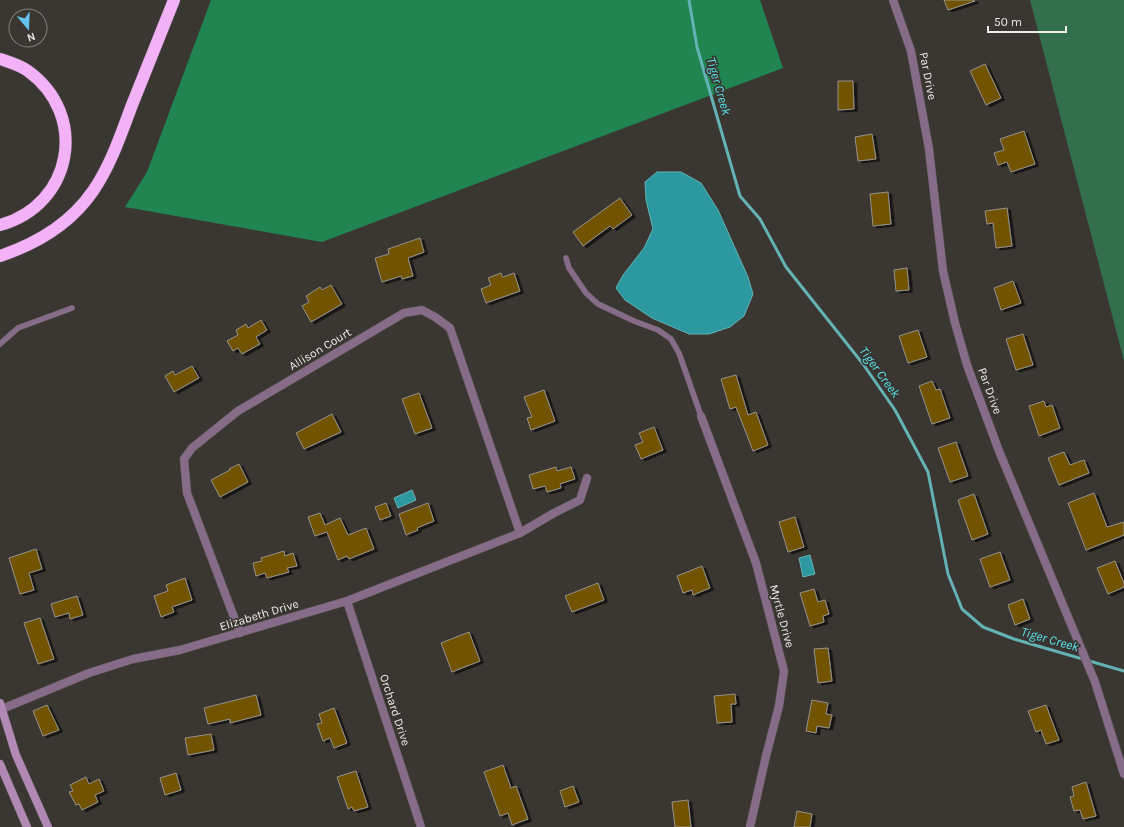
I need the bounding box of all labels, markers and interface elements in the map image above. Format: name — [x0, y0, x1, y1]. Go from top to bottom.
north arrow — [8, 8, 48, 48]
scale bar — [988, 8, 1066, 34]
text: 50 m — [994, 15, 1022, 29]
text: N — [25, 30, 37, 44]
street label: Par Drive — [917, 51, 939, 101]
water label: Tiger Creek — [704, 55, 735, 117]
street label: Allison Court — [286, 325, 354, 373]
water label: Tiger Creek — [856, 344, 904, 401]
street label: Par Drive — [975, 366, 1005, 416]
street label: Myrtle Drive — [767, 583, 797, 649]
street label: Elizabeth Drive — [218, 596, 300, 634]
water label: Tiger Creek — [1019, 624, 1081, 655]
street label: Orchard Drive — [377, 672, 413, 748]

